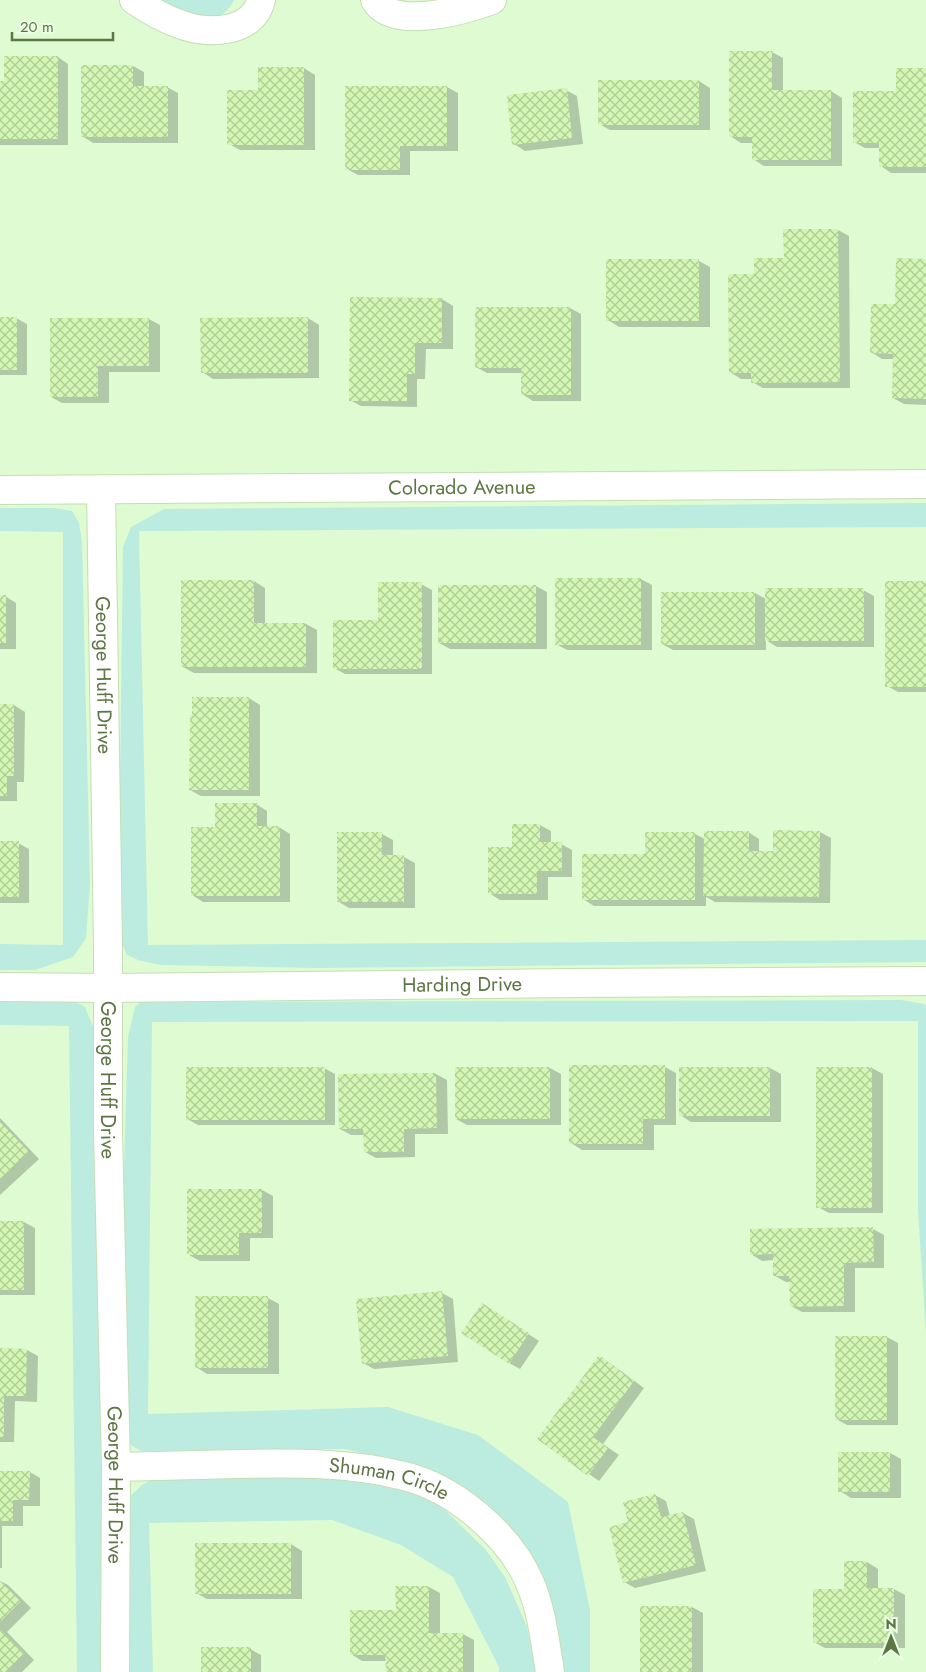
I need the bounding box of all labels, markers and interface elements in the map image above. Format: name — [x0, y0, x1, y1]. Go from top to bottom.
scale bar — [12, 10, 114, 42]
text: 20 m — [20, 16, 54, 38]
street label: Colorado Avenue — [388, 472, 536, 502]
street label: George Huff Drive — [88, 596, 120, 754]
street label: Harding Drive — [402, 969, 522, 999]
street label: George Huff Drive — [93, 1001, 123, 1159]
street label: George Huff Drive — [100, 1406, 131, 1564]
street label: Shuman Circle — [328, 1450, 455, 1507]
north arrow — [866, 1612, 916, 1662]
text: N — [885, 1614, 897, 1634]

